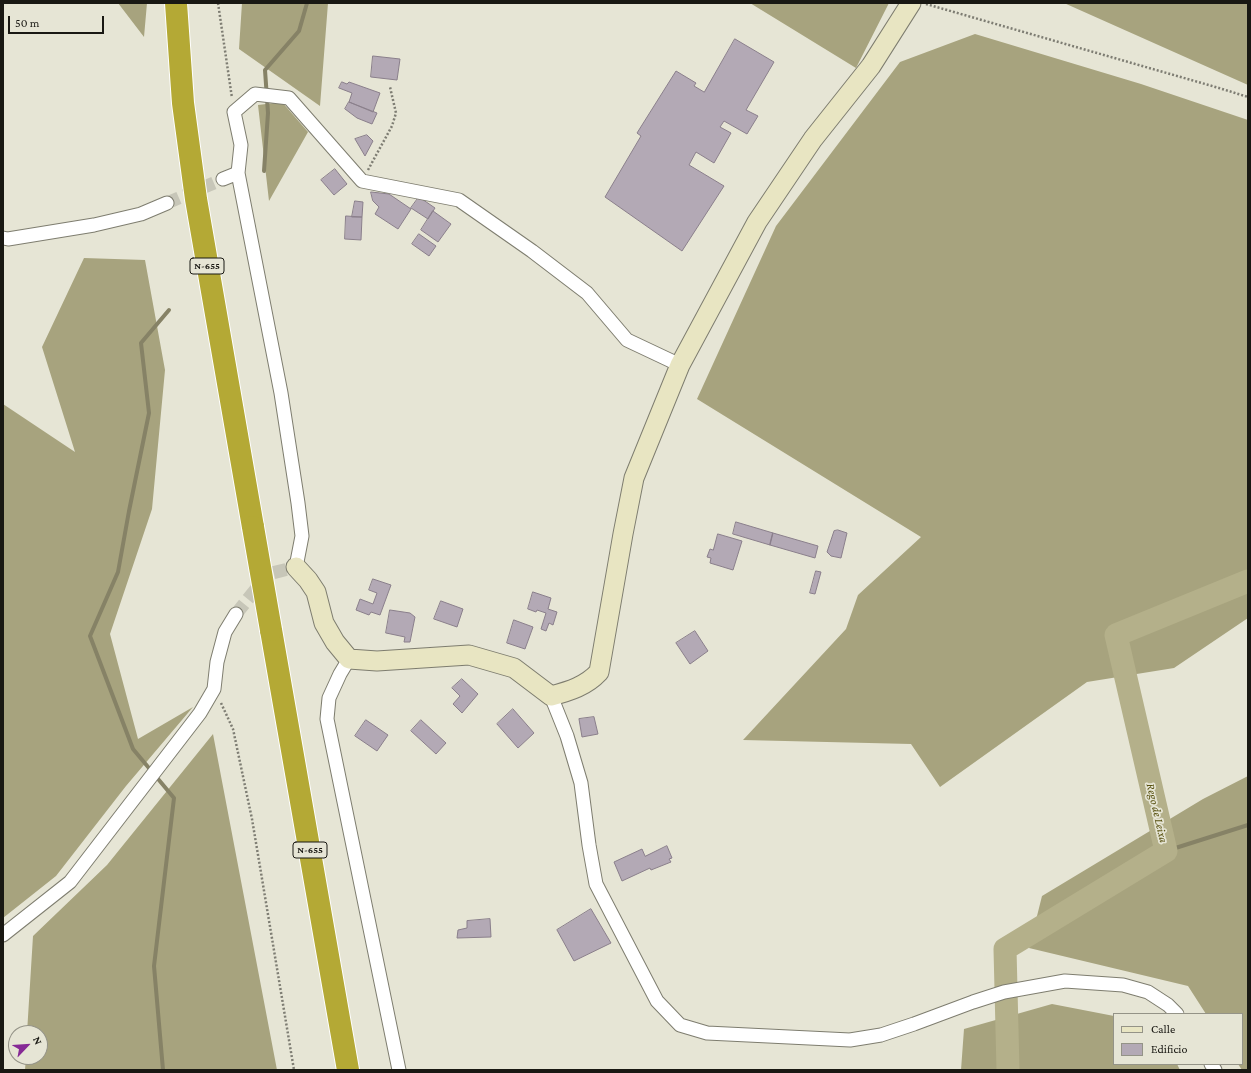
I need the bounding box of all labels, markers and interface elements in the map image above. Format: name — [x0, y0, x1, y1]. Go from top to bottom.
scale bar — [10, 8, 106, 34]
text: 50 m — [15, 16, 39, 30]
road number: N-655 — [190, 258, 224, 274]
water label: Rego de Leixa — [1143, 782, 1171, 844]
road number: N-655 — [293, 842, 327, 858]
legend — [1113, 1013, 1243, 1065]
text: Calle — [1151, 1022, 1175, 1036]
north arrow — [8, 1025, 48, 1065]
text: N — [31, 1034, 45, 1046]
text: Edificio — [1151, 1042, 1187, 1056]

